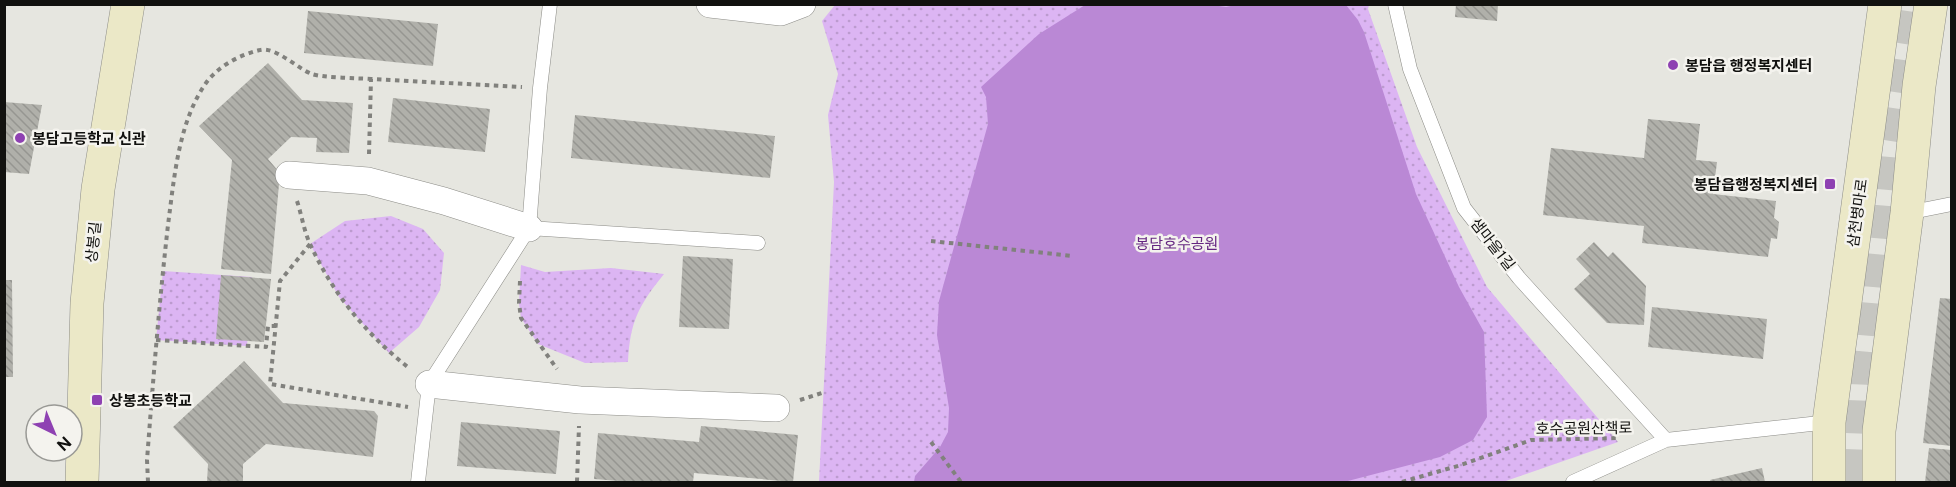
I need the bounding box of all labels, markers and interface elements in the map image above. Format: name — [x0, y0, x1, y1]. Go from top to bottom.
place label: 봉담읍 행정복지센터 — [1685, 57, 1813, 74]
marker: 봉담읍 행정복지센터 — [1666, 58, 1680, 72]
place label: 봉담고등학교 신관 — [32, 130, 146, 147]
marker: 봉담고등학교 신관 — [13, 131, 27, 145]
place label: 봉담읍행정복지센터 — [1694, 176, 1818, 193]
marker: 봉담읍행정복지센터 — [1823, 177, 1837, 191]
street label: 삼천병마로 — [1844, 178, 1870, 248]
street label: 샘마을1길 — [1467, 215, 1519, 273]
street label: 상봉길 — [82, 221, 104, 263]
park label: 봉담호수공원 — [1136, 235, 1218, 252]
place label: 상봉초등학교 — [109, 392, 192, 409]
marker: 상봉초등학교 — [90, 393, 104, 407]
north arrow — [24, 403, 84, 463]
street label: 호수공원산책로 — [1536, 419, 1632, 437]
text: N — [53, 432, 75, 455]

